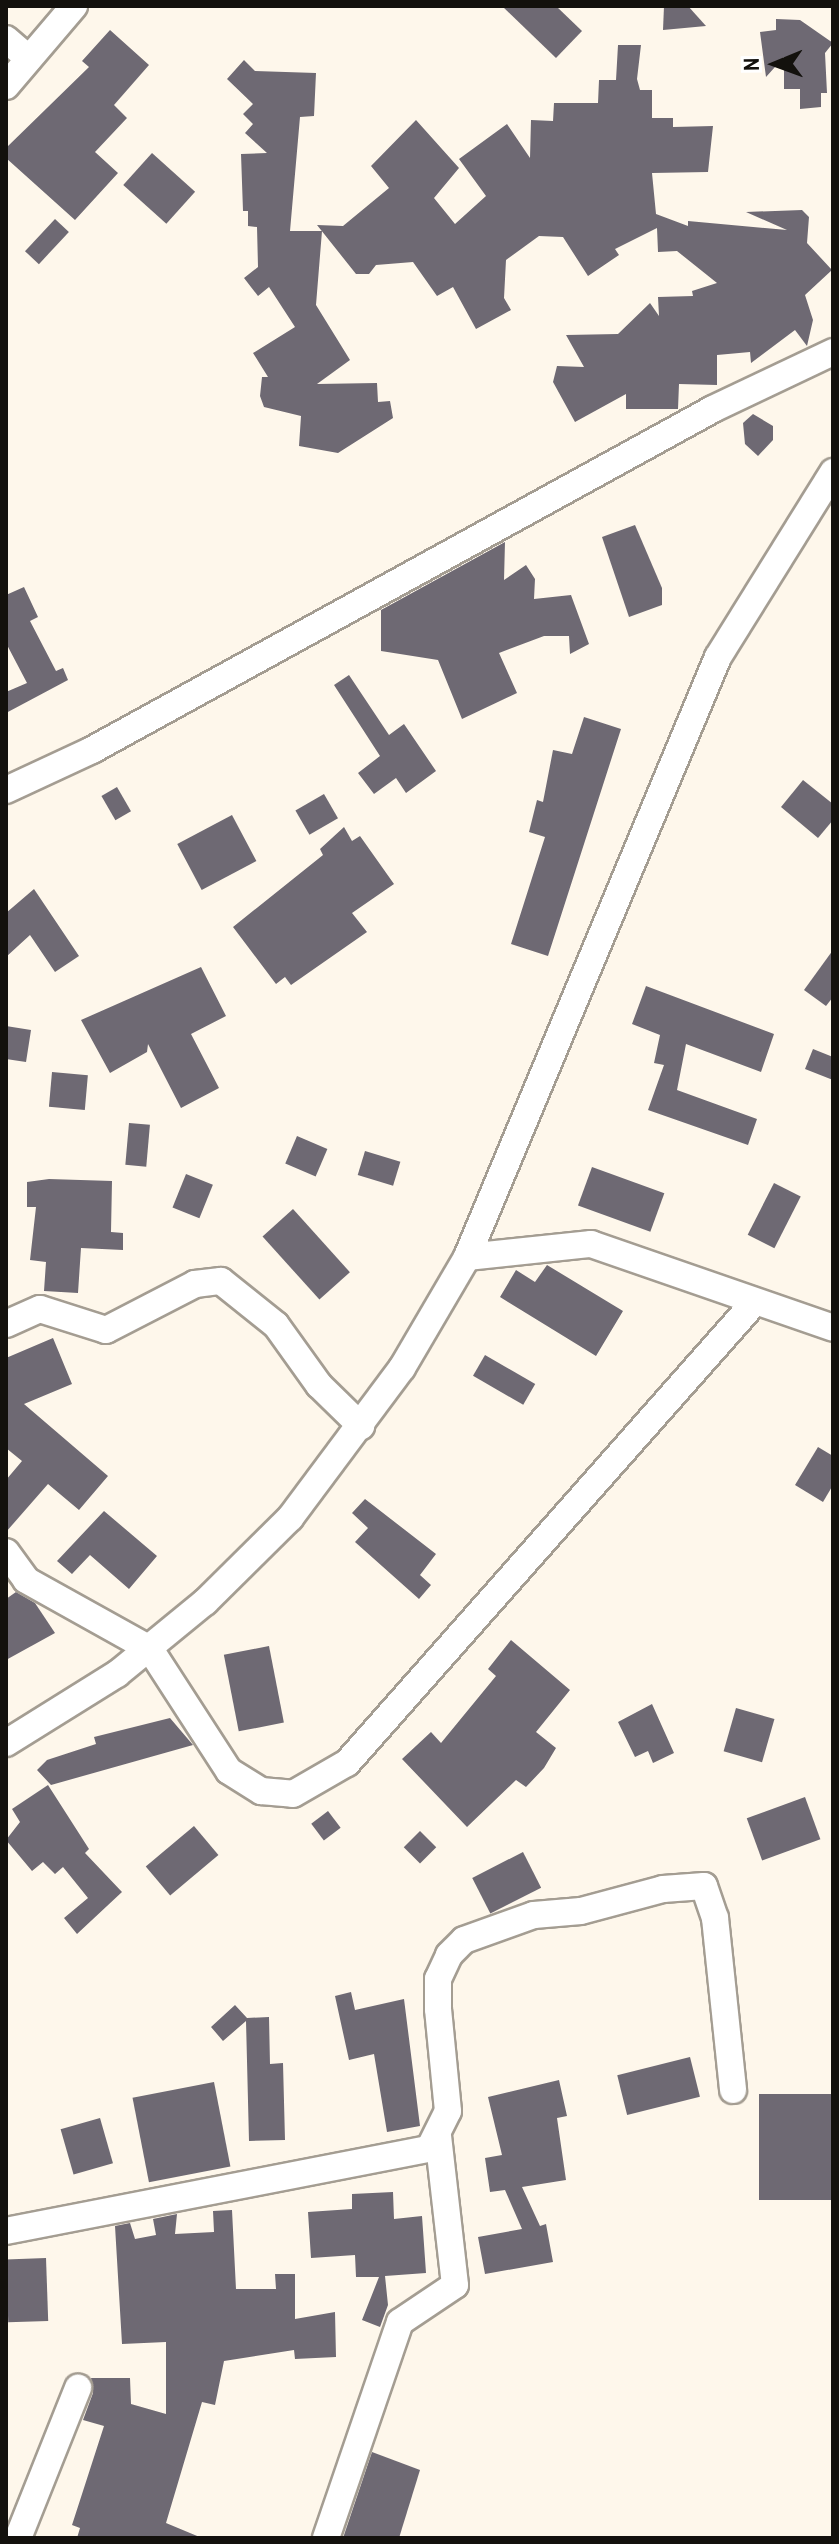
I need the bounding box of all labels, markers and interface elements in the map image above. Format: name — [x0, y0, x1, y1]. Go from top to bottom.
north arrow — [735, 24, 815, 104]
text: N — [736, 58, 766, 71]

